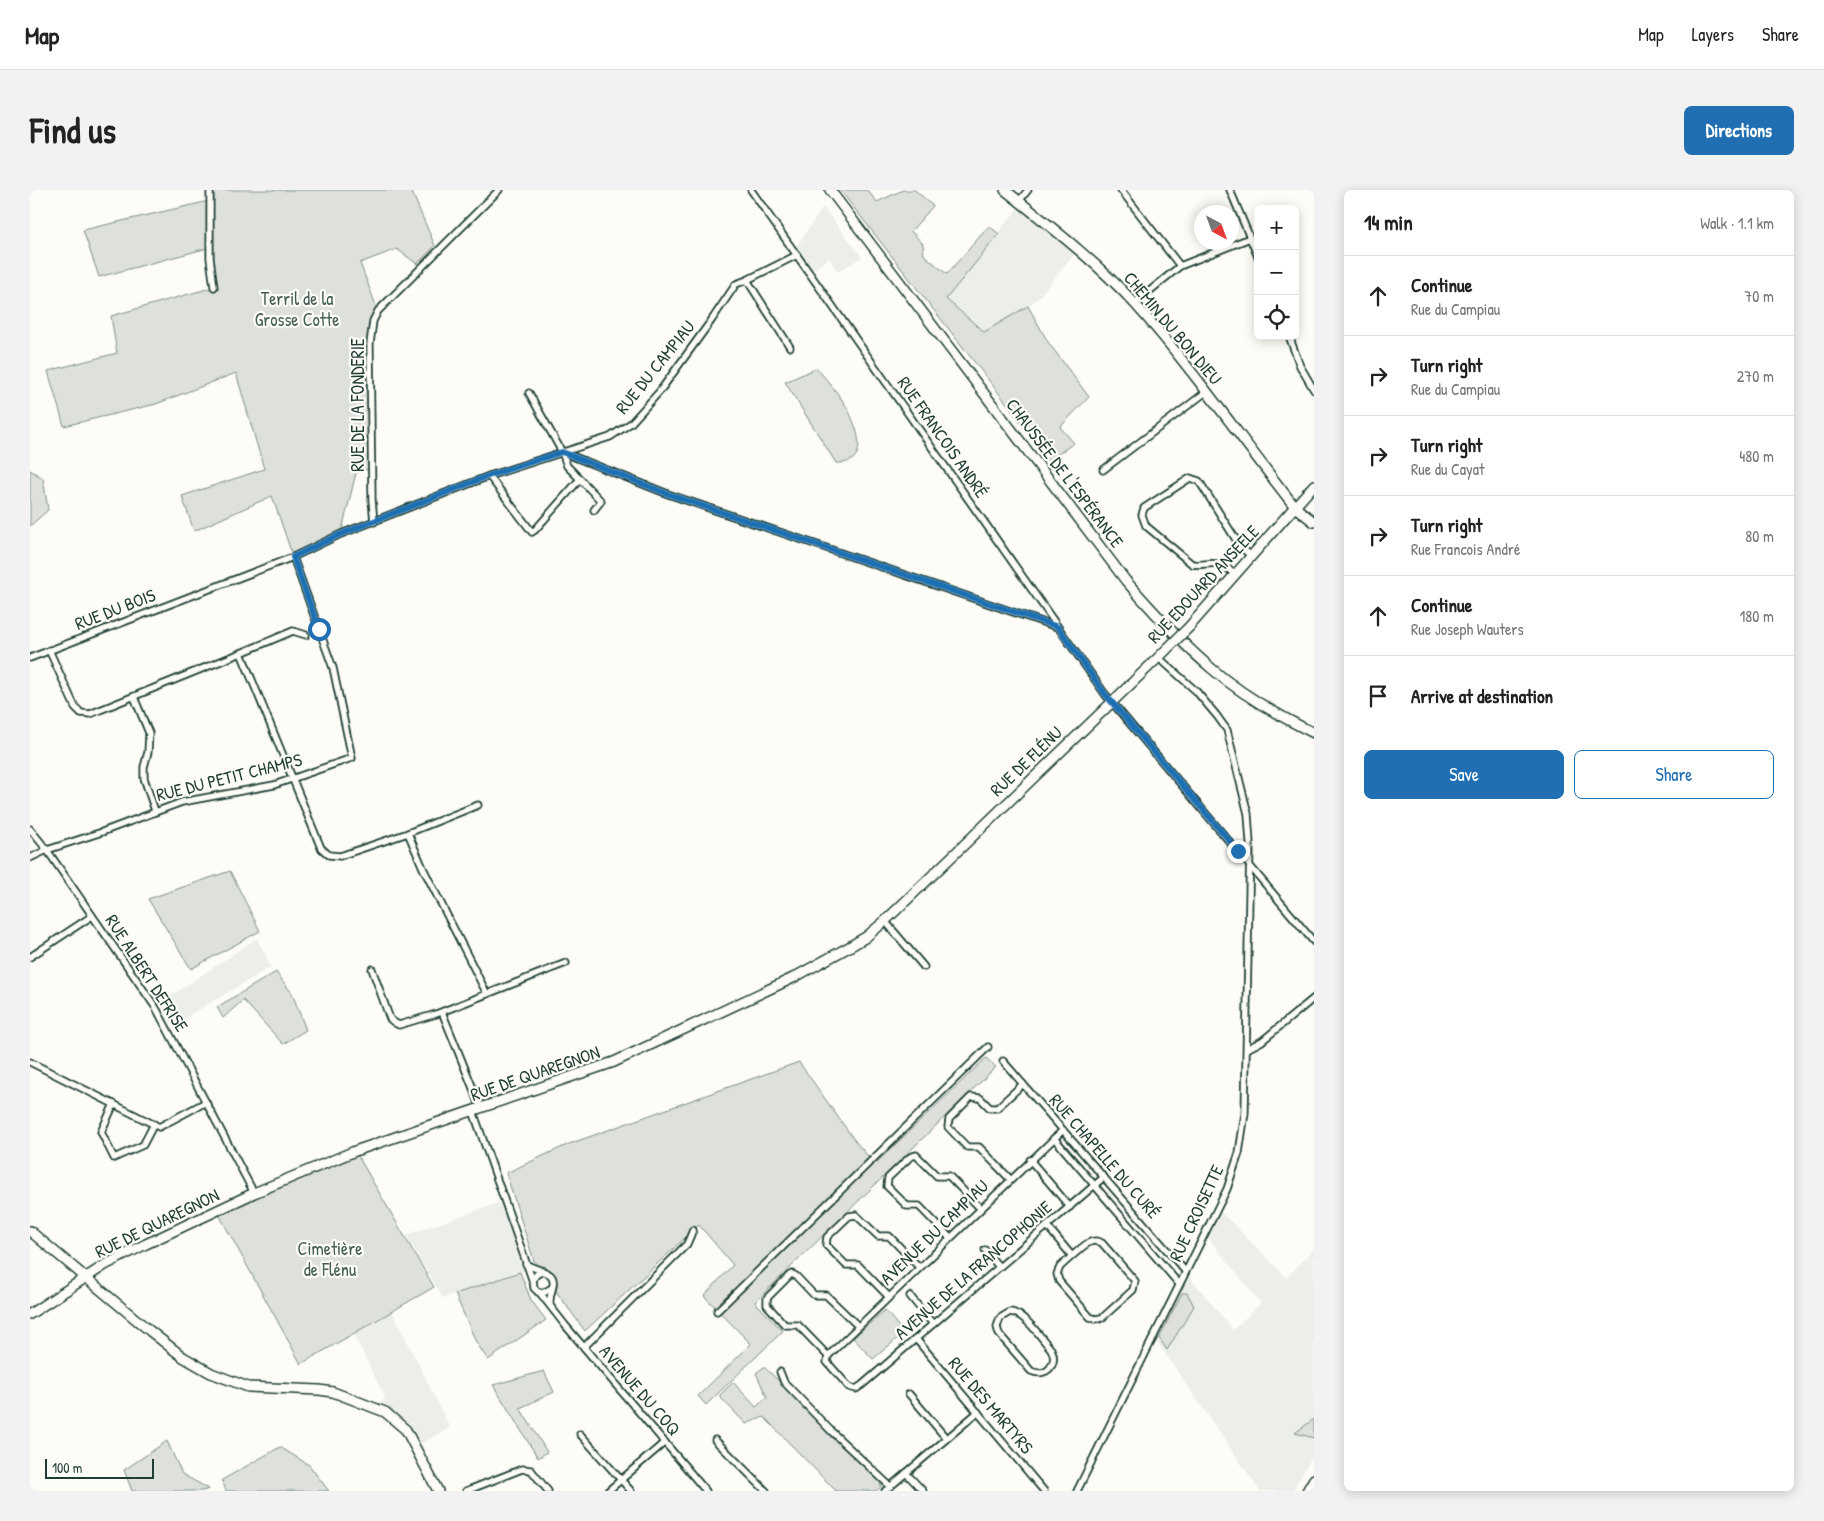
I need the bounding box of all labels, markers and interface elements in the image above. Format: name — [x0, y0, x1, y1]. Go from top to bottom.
text: Map — [25, 19, 59, 51]
text: Map — [1638, 22, 1664, 47]
text: Layers — [1692, 22, 1734, 47]
text: Share — [1762, 22, 1799, 47]
button: Directions — [1684, 106, 1794, 155]
text: Find us — [30, 107, 116, 154]
north arrow — [1194, 205, 1239, 250]
map controls — [1254, 205, 1299, 340]
button: + — [1254, 205, 1299, 250]
text: 14 min — [1364, 208, 1413, 237]
text: Walk · 1.1 km — [1700, 212, 1774, 234]
button: − — [1254, 250, 1299, 295]
street label: CHEMIN DU BON DIEU — [1118, 266, 1228, 390]
text: Continue — [1411, 272, 1472, 298]
icon: ahead — [1364, 282, 1392, 310]
text: 70 m — [1744, 285, 1774, 307]
park label: Terril de la Grosse Cotte — [255, 286, 339, 332]
button: locate — [1254, 295, 1299, 340]
text: Rue du Campiau — [1411, 298, 1500, 320]
street label: RUE DU CAMPIAU — [610, 315, 701, 419]
street label: RUE DE LA FONDERIE — [345, 338, 370, 472]
text: Turn right — [1411, 352, 1482, 378]
icon: right — [1364, 362, 1392, 390]
text: 270 m — [1737, 365, 1774, 387]
street label: RUE FRANCOIS ANDRÉ — [892, 371, 994, 503]
text: Rue du Campiau — [1411, 378, 1500, 400]
street label: CHAUSSÉE DE L'ESPÉRANCE — [1001, 393, 1129, 553]
text: Turn right — [1411, 432, 1482, 458]
icon: right — [1364, 442, 1392, 470]
text: 480 m — [1739, 445, 1774, 467]
text: Rue du Cayat — [1411, 458, 1485, 480]
text: Turn right — [1411, 512, 1482, 538]
street label: RUE EDOUARD ANSEELE — [1142, 519, 1264, 649]
icon: right — [1364, 522, 1392, 550]
text: 80 m — [1745, 525, 1774, 547]
text: Rue Francois André — [1411, 538, 1520, 560]
street label: RUE DU BOIS — [71, 582, 159, 636]
text: Continue — [1411, 592, 1472, 618]
icon: ahead — [1364, 602, 1392, 630]
text: 180 m — [1740, 605, 1774, 627]
route start — [308, 618, 331, 641]
text: Rue Joseph Wauters — [1411, 618, 1524, 640]
icon: arrive — [1364, 682, 1392, 710]
text: Arrive at destination — [1411, 683, 1553, 709]
street label: RUE DE FLÉNU — [984, 720, 1068, 802]
street label: RUE DU PETIT CHAMPS — [154, 747, 304, 807]
button: Save — [1364, 750, 1564, 799]
button: Share — [1574, 750, 1774, 799]
route end — [1227, 840, 1250, 863]
street label: RUE ALBERT DEFRISE — [100, 909, 194, 1037]
street label: RUE DE QUAREGNON — [467, 1039, 603, 1107]
street label: RUE CHAPELLE DU CURÉ — [1044, 1088, 1166, 1224]
street label: RUE CROISETTE — [1163, 1161, 1229, 1265]
street label: AVENUE DU CAMPIAU — [874, 1174, 994, 1290]
street label: RUE DE QUAREGNON — [91, 1182, 223, 1264]
street label: AVENUE DE LA FRANCOPHONIE — [889, 1195, 1057, 1345]
park label: Cimetière de Flénu — [298, 1236, 362, 1282]
street label: AVENUE DU COQ — [594, 1339, 686, 1441]
street label: RUE DES MARTYRS — [943, 1351, 1039, 1459]
scale bar — [45, 1456, 154, 1479]
text: 100 m — [52, 1458, 82, 1477]

